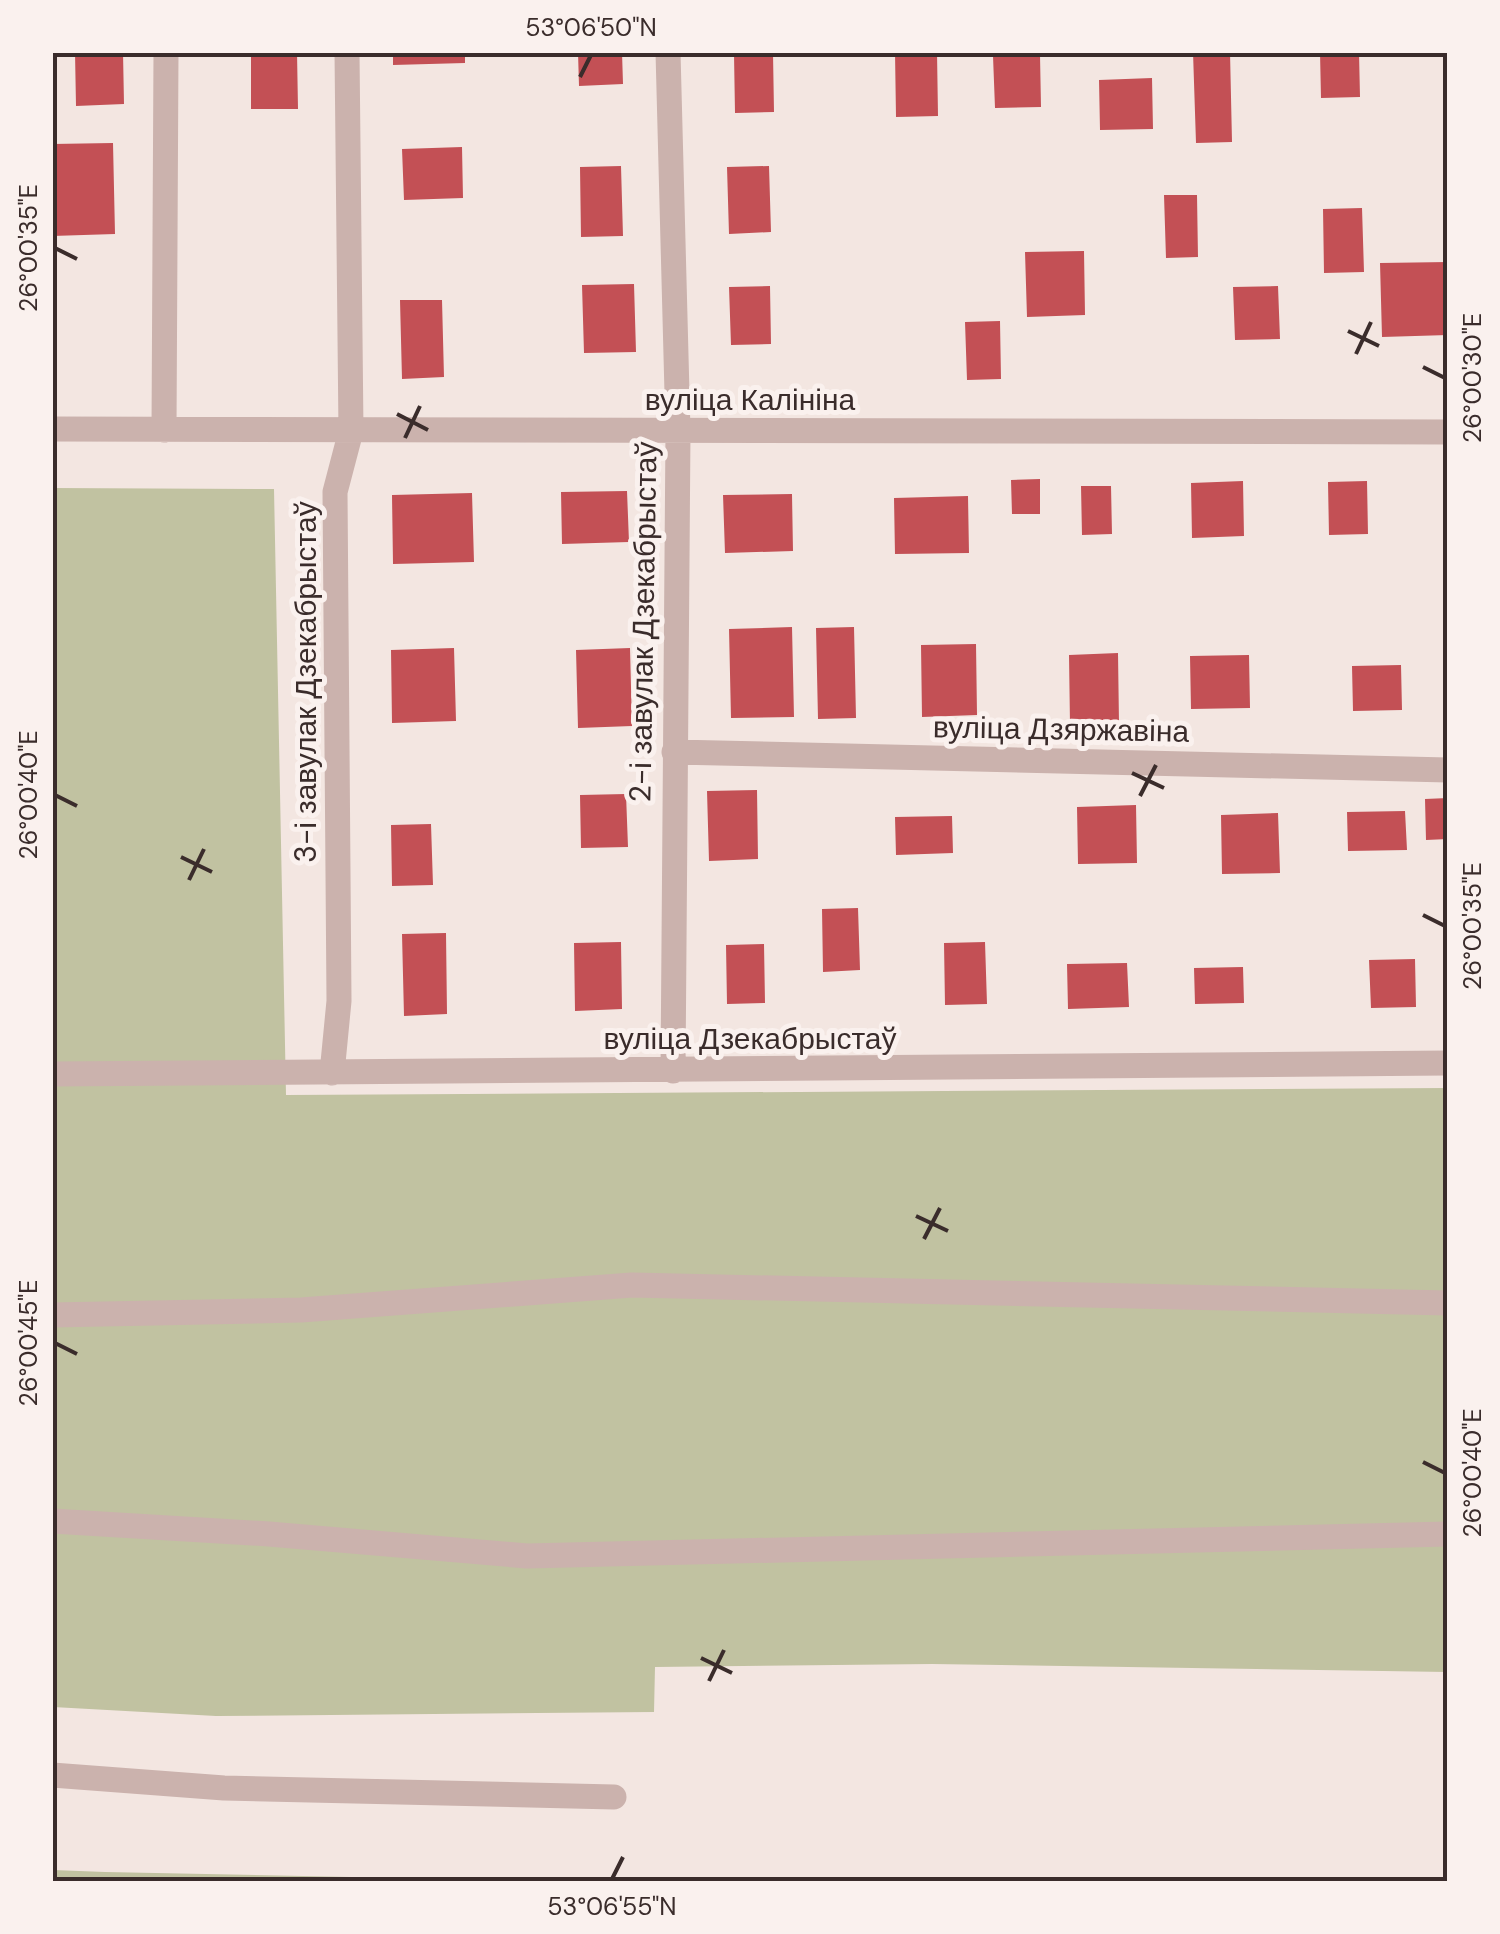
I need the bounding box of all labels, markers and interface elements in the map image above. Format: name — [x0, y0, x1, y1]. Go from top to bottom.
text: 53°06'50"N — [525, 11, 657, 44]
text: 26°00'35"E — [12, 184, 45, 312]
text: 26°00'30"E — [1456, 313, 1489, 443]
street label: вуліца Калініна — [645, 380, 856, 419]
street label: 2-і завулак Дзекабрыстаў — [620, 441, 666, 803]
street label: 3-і завулак Дзекабрыстаў — [286, 501, 325, 863]
street label: вуліца Дзяржавіна — [933, 707, 1190, 751]
text: 26°00'40"E — [12, 730, 45, 860]
text: 26°00'35"E — [1456, 862, 1489, 990]
street label: вуліца Дзекабрыстаў — [603, 1019, 897, 1058]
text: 26°00'45"E — [12, 1280, 45, 1406]
text: 26°00'40"E — [1456, 1408, 1489, 1538]
text: 53°06'55"N — [547, 1890, 677, 1923]

